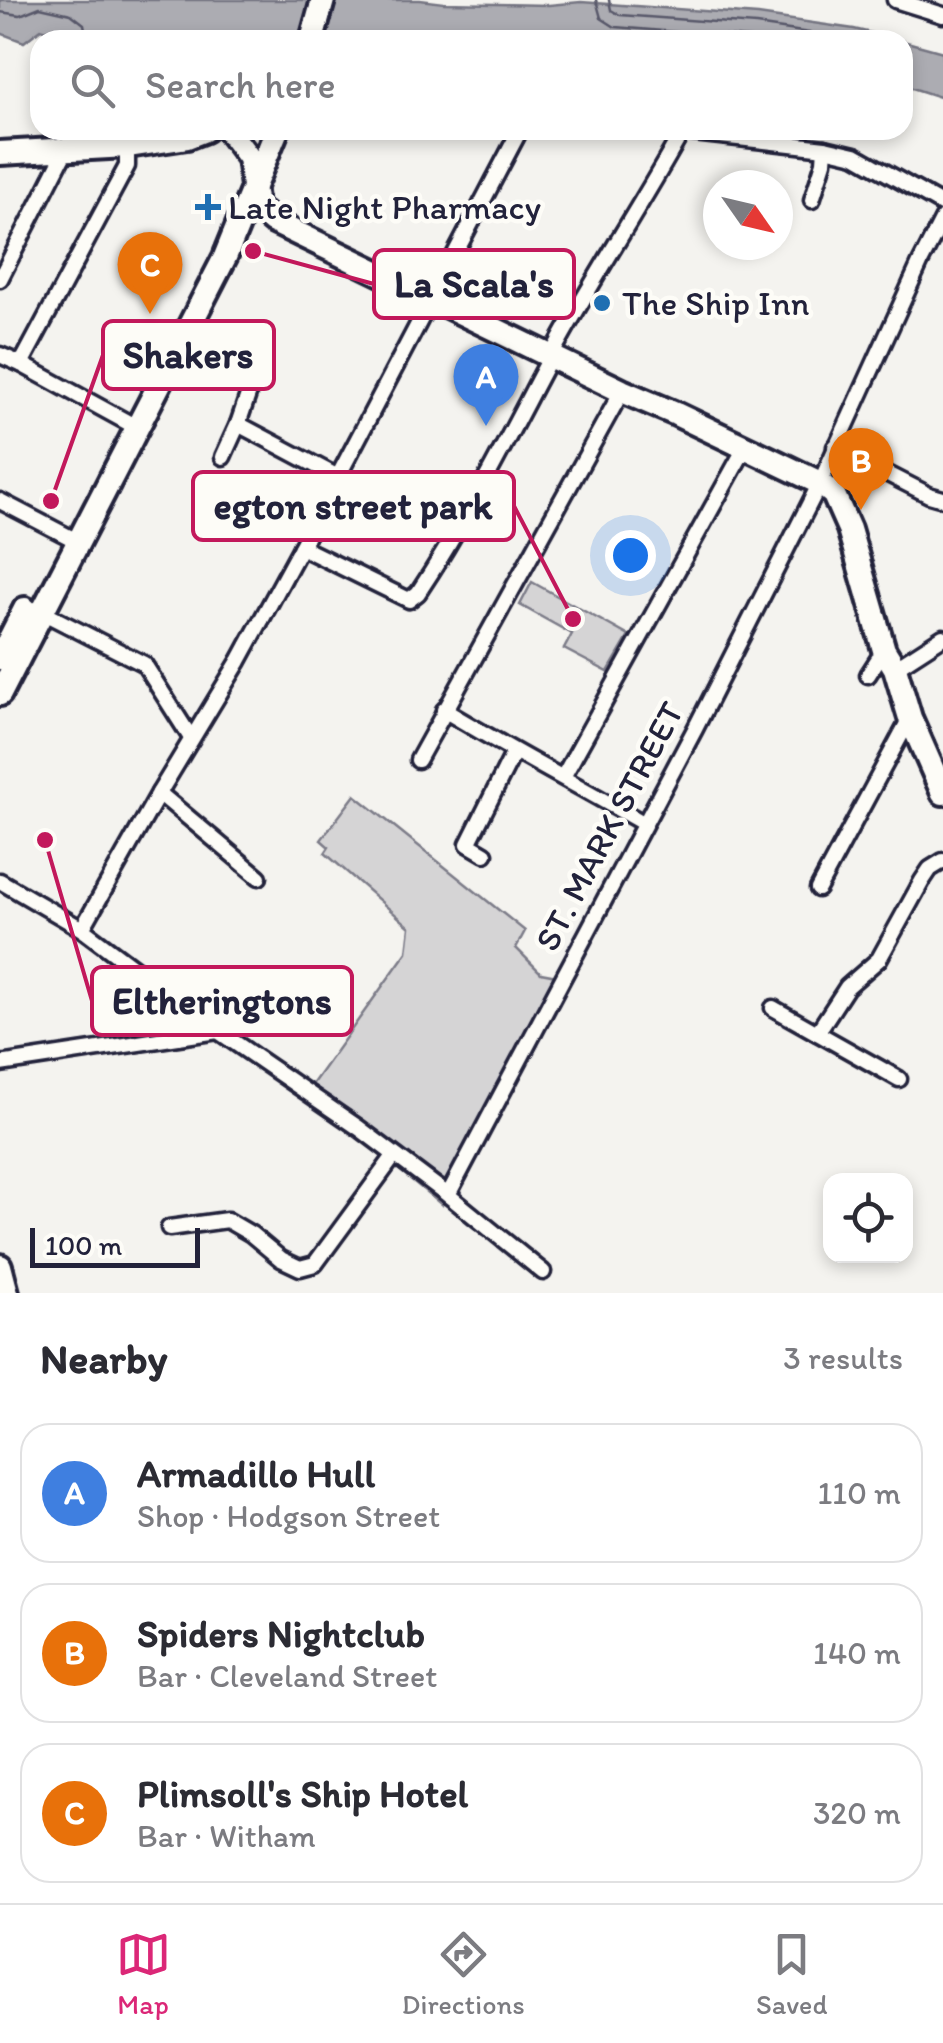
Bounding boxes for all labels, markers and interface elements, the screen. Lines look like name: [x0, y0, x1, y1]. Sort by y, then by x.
search box: [30, 30, 913, 140]
icon: search: [65, 58, 120, 113]
text: Search here: [145, 62, 336, 108]
north arrow: [703, 170, 793, 260]
place label: Late Night Pharmacy: [228, 186, 541, 228]
marker: Late Night Pharmacy: [197, 196, 219, 218]
pin: C: [118, 232, 182, 314]
callout: La Scala's: [374, 250, 574, 318]
text: La Scala's: [394, 261, 554, 307]
place label: The Ship Inn: [622, 282, 810, 324]
marker: The Ship Inn: [591, 292, 613, 314]
callout: Shakers: [103, 321, 274, 389]
text: Shakers: [122, 332, 254, 378]
pin: A: [454, 344, 518, 426]
pin: B: [828, 428, 894, 510]
callout: egton street park: [193, 472, 514, 540]
text: egton street park: [214, 483, 493, 529]
your location: [605, 530, 656, 581]
street label: ST. MARK STREET: [526, 694, 692, 958]
callout: Eltheringtons: [92, 967, 352, 1035]
text: Eltheringtons: [112, 978, 332, 1024]
map controls: [823, 1173, 913, 1263]
button: locate: [823, 1173, 913, 1263]
scale bar: [30, 1223, 200, 1268]
text: 100 m: [45, 1228, 122, 1262]
text: Nearby: [40, 1333, 167, 1384]
text: 3 results: [783, 1339, 903, 1377]
text: Armadillo Hull: [137, 1451, 375, 1497]
text: A: [64, 1474, 85, 1512]
text: 110 m: [817, 1474, 901, 1512]
text: Shop · Hodgson Street: [137, 1497, 440, 1535]
text: Spiders Nightclub: [137, 1611, 425, 1657]
text: B: [64, 1634, 85, 1672]
text: 140 m: [813, 1634, 901, 1672]
text: Bar · Cleveland Street: [137, 1657, 437, 1695]
text: Plimsoll's Ship Hotel: [137, 1771, 468, 1817]
text: C: [64, 1794, 85, 1832]
text: 320 m: [813, 1794, 901, 1832]
text: Bar · Witham: [137, 1817, 316, 1855]
tab: Map: [116, 1927, 171, 2021]
tab: Directions: [402, 1927, 525, 2021]
tab: Saved: [756, 1927, 827, 2021]

